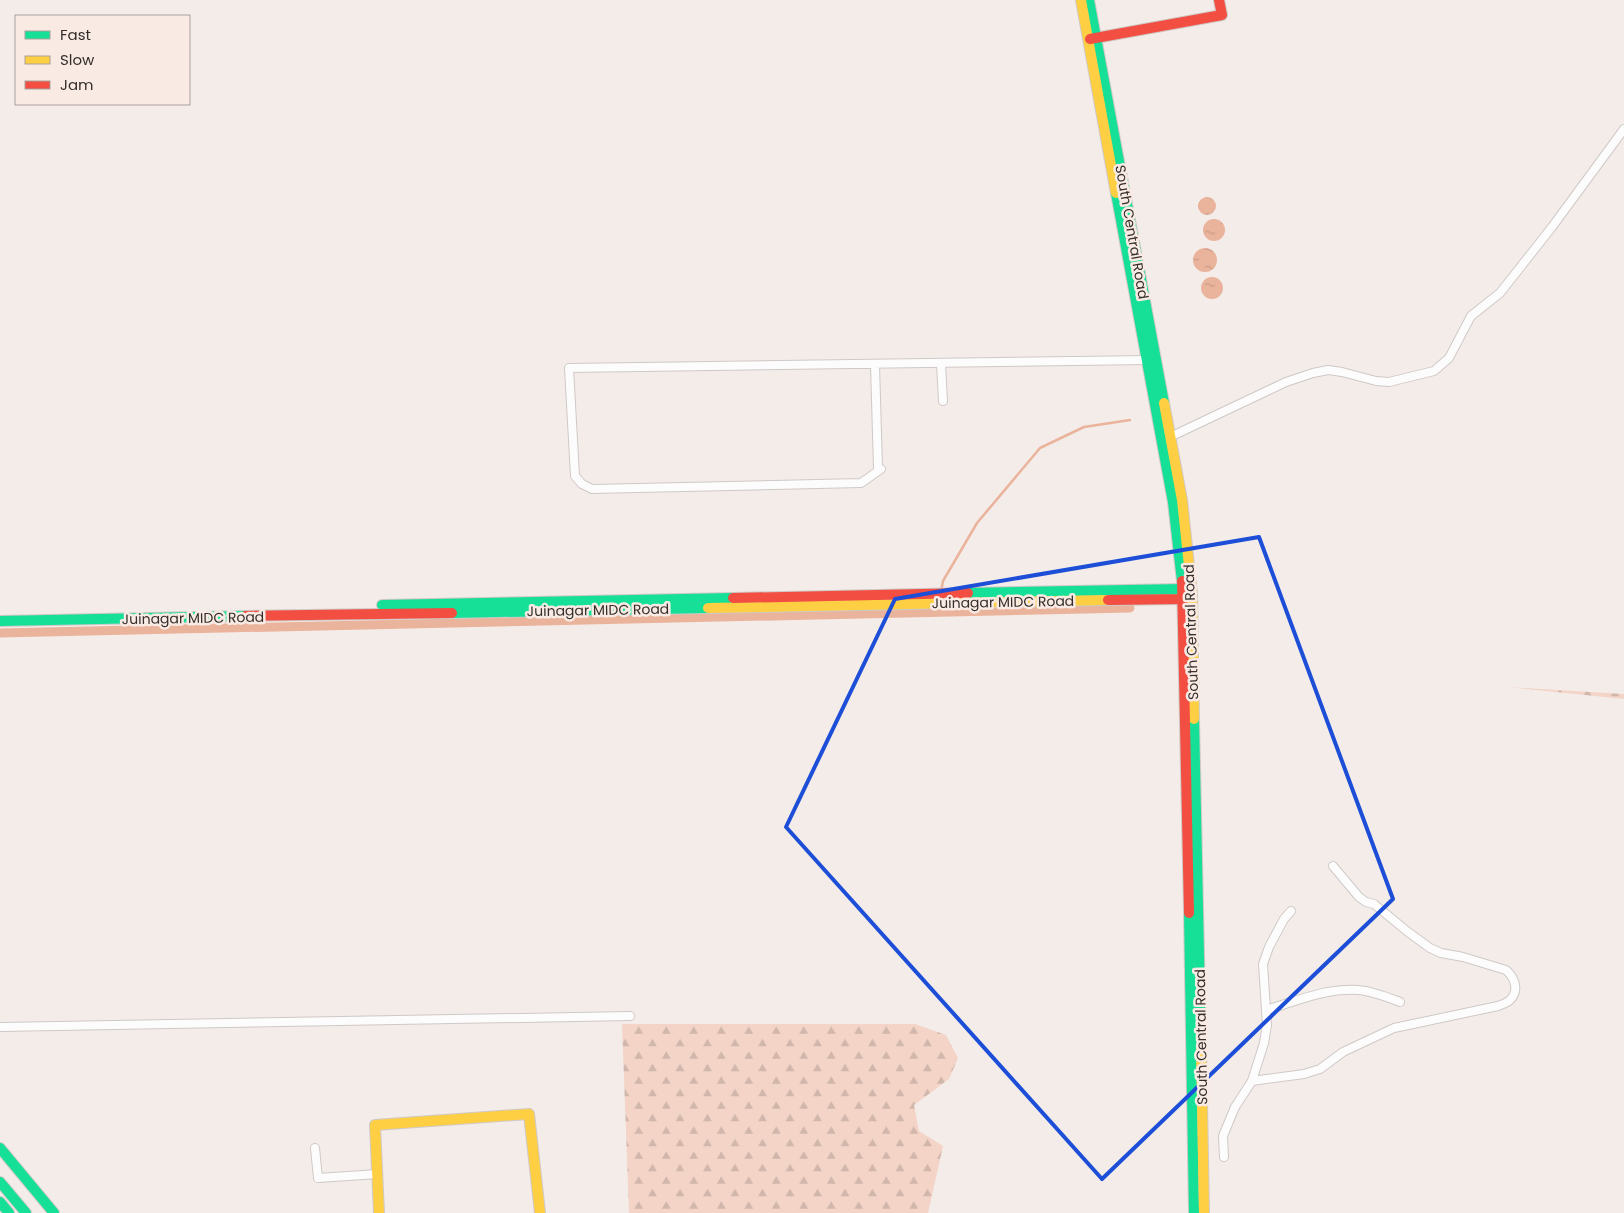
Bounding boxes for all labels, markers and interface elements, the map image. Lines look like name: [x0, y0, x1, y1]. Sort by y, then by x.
legend: [15, 15, 190, 105]
text: Fast: [60, 24, 91, 45]
text: Slow: [60, 49, 95, 70]
text: Jam: [60, 74, 94, 95]
street label: South Central Road: [1110, 163, 1154, 301]
street label: South Central Road: [1179, 564, 1203, 700]
street label: Juinagar MIDC Road: [932, 591, 1074, 613]
street label: Juinagar MIDC Road: [527, 599, 669, 621]
street label: Juinagar MIDC Road: [122, 607, 264, 629]
street label: South Central Road: [1190, 969, 1212, 1105]

